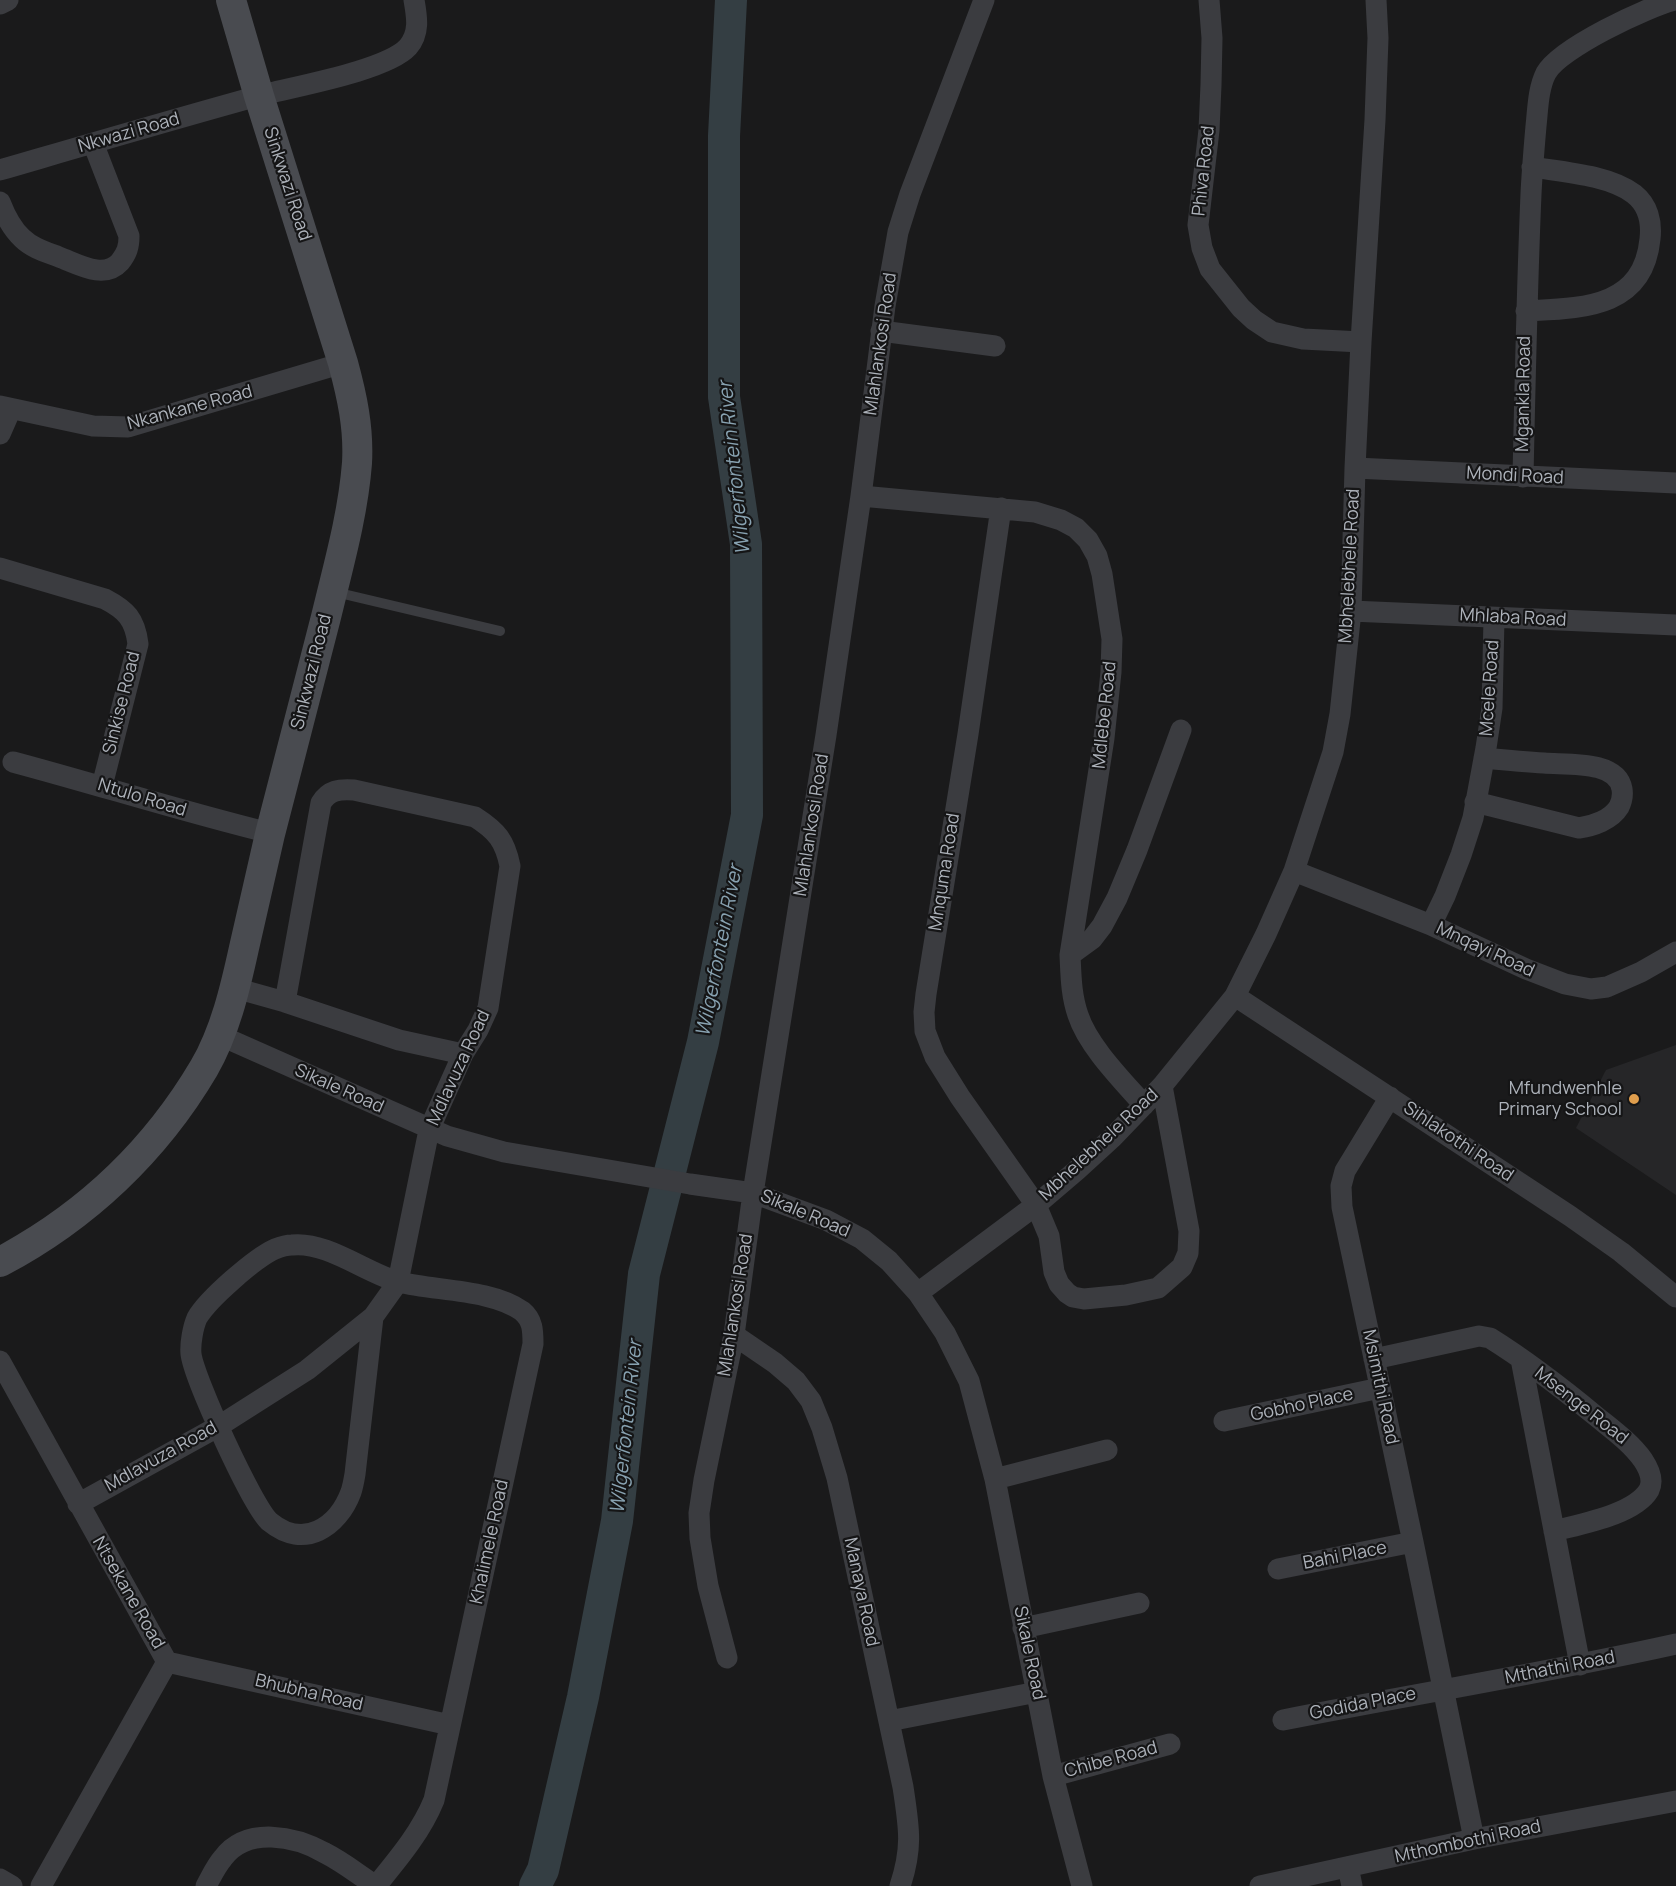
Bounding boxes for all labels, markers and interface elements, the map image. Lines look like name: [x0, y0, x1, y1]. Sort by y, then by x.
street label: Nkwazi Road: [76, 108, 182, 158]
street label: Sinkwazi Road: [258, 124, 316, 244]
street label: Phiva Road: [1189, 125, 1219, 217]
street label: Mlahlankosi Road: [860, 271, 902, 417]
street label: Mgankla Road: [1512, 336, 1536, 452]
water label: Wilgerfontein River: [714, 380, 756, 556]
street label: Nkankane Road: [125, 381, 255, 435]
street label: Mondi Road: [1466, 463, 1564, 489]
street label: Mbhelebhele Road: [1335, 488, 1365, 644]
street label: Mhlaba Road: [1459, 604, 1567, 632]
street label: Sinkwazi Road: [287, 612, 337, 732]
street label: Mcele Road: [1476, 639, 1504, 737]
street label: Sinkise Road: [99, 649, 145, 757]
street label: Mdlebe Road: [1089, 660, 1121, 770]
street label: Mlahlankosi Road: [790, 752, 834, 898]
street label: Ntulo Road: [95, 774, 189, 822]
street label: Mnquma Road: [925, 812, 965, 932]
water label: Wilgerfontein River: [692, 863, 748, 1039]
street label: Mnqayi Road: [1432, 918, 1538, 982]
street label: Mdlavuza Road: [423, 1007, 495, 1129]
street label: Sikale Road: [291, 1060, 387, 1118]
place label: Mfundwenhle Primary School: [1498, 1078, 1622, 1120]
street label: Mbhelebhele Road: [1035, 1084, 1163, 1206]
marker: Mfundwenhle Primary School: [1627, 1092, 1641, 1106]
street label: Sihlakothi Road: [1399, 1097, 1517, 1187]
street label: Sikale Road: [757, 1185, 853, 1243]
street label: Mlahlankosi Road: [714, 1232, 758, 1378]
street label: Msimithi Road: [1357, 1328, 1403, 1446]
water label: Wilgerfontein River: [606, 1339, 648, 1515]
street label: Msenge Road: [1530, 1363, 1632, 1449]
street label: Gobho Place: [1249, 1384, 1355, 1426]
street label: Mdlavuza Road: [101, 1417, 221, 1497]
street label: Khalimele Road: [466, 1478, 514, 1606]
street label: Ntsekane Road: [87, 1533, 169, 1653]
street label: Manaya Road: [839, 1536, 883, 1648]
street label: Bahi Place: [1301, 1537, 1389, 1575]
street label: Sikale Road: [1009, 1604, 1049, 1702]
street label: Mthathi Road: [1503, 1647, 1617, 1689]
street label: Bhubha Road: [253, 1670, 365, 1716]
street label: Godida Place: [1308, 1683, 1418, 1725]
street label: Chibe Road: [1062, 1737, 1160, 1783]
street label: Mthombothi Road: [1393, 1816, 1543, 1868]

